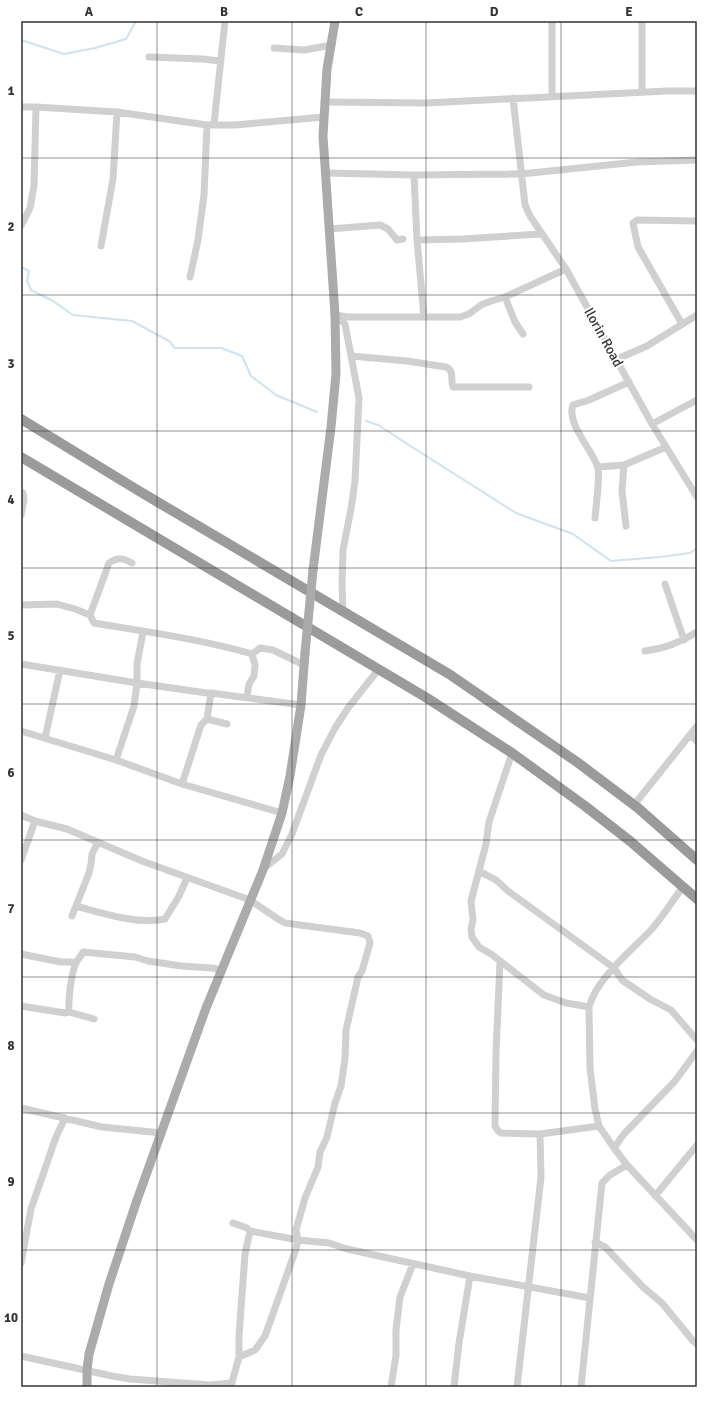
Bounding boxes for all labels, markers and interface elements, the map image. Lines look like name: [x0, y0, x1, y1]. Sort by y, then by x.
text: A: [85, 4, 94, 20]
text: B: [220, 4, 228, 20]
text: C: [355, 4, 363, 20]
text: D: [490, 4, 499, 20]
text: E: [625, 4, 633, 20]
text: 1: [7, 83, 15, 99]
text: 2: [7, 219, 15, 235]
street label: Ilorin Road: [580, 305, 627, 370]
text: 3: [7, 356, 15, 372]
text: 4: [7, 492, 15, 508]
text: 5: [7, 628, 15, 644]
text: 6: [7, 765, 15, 781]
text: 7: [7, 901, 15, 917]
text: 8: [7, 1038, 15, 1054]
text: 9: [7, 1174, 15, 1190]
text: 10: [4, 1310, 18, 1326]

